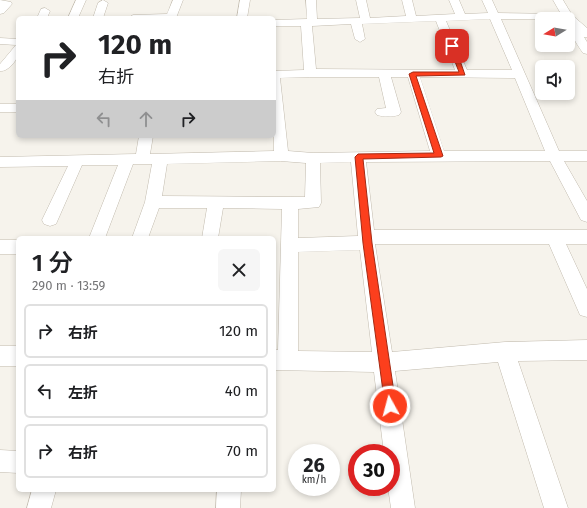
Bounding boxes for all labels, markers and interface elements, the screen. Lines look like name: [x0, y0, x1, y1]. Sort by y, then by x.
north arrow: [535, 12, 575, 52]
map controls: [535, 12, 575, 100]
text: 120 m: [98, 28, 172, 61]
pin: [435, 29, 469, 63]
icon: right: [32, 32, 84, 84]
icon: arrive: [441, 35, 463, 57]
button: sound: [535, 60, 575, 100]
text: 右折: [98, 66, 134, 88]
icon: left: [93, 108, 115, 130]
icon: ahead: [135, 108, 157, 130]
icon: right: [177, 108, 199, 130]
text: 1 分: [32, 249, 73, 277]
button: close: [218, 249, 260, 291]
text: 290 m · 13:59: [32, 278, 105, 293]
icon: right: [34, 320, 56, 342]
text: 120 m: [219, 322, 258, 340]
text: 右折: [68, 324, 98, 342]
icon: left: [34, 380, 56, 402]
text: 40 m: [225, 382, 258, 400]
text: 左折: [68, 384, 98, 402]
position arrow: [369, 385, 411, 427]
icon: right: [34, 440, 56, 462]
text: 70 m: [226, 442, 258, 460]
text: 右折: [68, 444, 98, 462]
speed limit sign: 30: [348, 444, 400, 496]
text: 26: [303, 453, 325, 477]
text: km/h: [302, 474, 326, 486]

